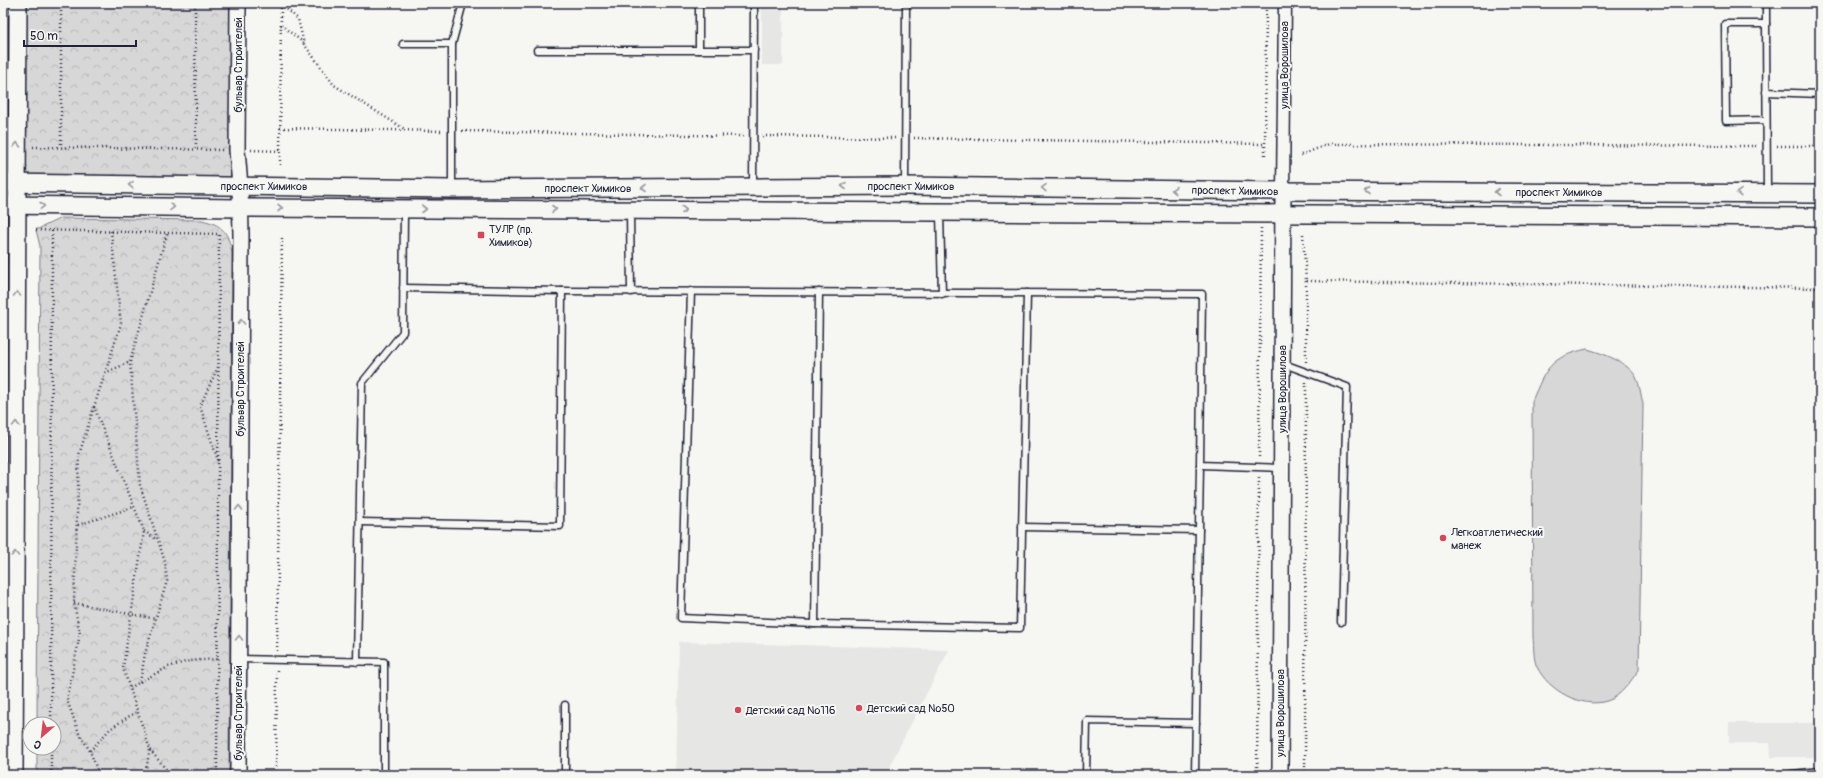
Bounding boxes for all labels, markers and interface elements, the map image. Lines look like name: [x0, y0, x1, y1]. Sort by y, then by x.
street label: бульвар Строителей: [232, 17, 245, 113]
street label: улица Ворошилова: [1278, 21, 1291, 110]
scale bar: [24, 22, 136, 48]
text: 50 m: [30, 29, 58, 44]
one-way arrow: [13, 142, 22, 148]
street label: проспект Химиков: [221, 180, 307, 193]
street label: проспект Химиков: [868, 180, 954, 193]
one-way arrow: [128, 181, 134, 189]
street label: проспект Химиков: [545, 182, 631, 195]
one-way arrow: [841, 182, 847, 190]
one-way arrow: [641, 184, 647, 192]
one-way arrow: [1041, 184, 1047, 192]
street label: проспект Химиков: [1191, 184, 1279, 198]
one-way arrow: [1171, 186, 1177, 194]
street label: проспект Химиков: [1516, 186, 1602, 199]
one-way arrow: [1364, 187, 1370, 195]
one-way arrow: [1494, 188, 1500, 196]
one-way arrow: [1736, 189, 1742, 197]
one-way arrow: [39, 201, 45, 210]
one-way arrow: [169, 203, 175, 211]
one-way arrow: [277, 204, 283, 212]
one-way arrow: [421, 204, 427, 213]
one-way arrow: [551, 205, 557, 213]
one-way arrow: [681, 206, 687, 214]
place label: ТУЛР (пр. Химиков): [489, 223, 533, 249]
marker: ТУЛР (пр. Химиков): [476, 230, 486, 240]
one-way arrow: [13, 291, 21, 297]
one-way arrow: [237, 319, 245, 325]
street label: бульвар Строителей: [234, 341, 247, 437]
street label: улица Ворошилова: [1276, 345, 1289, 434]
one-way arrow: [12, 421, 20, 427]
one-way arrow: [235, 505, 243, 511]
place label: Легкоатлетический манеж: [1450, 526, 1543, 552]
marker: Легкоатлетический манеж: [1438, 533, 1448, 543]
one-way arrow: [11, 551, 19, 557]
one-way arrow: [235, 635, 243, 641]
street label: бульвар Строителей: [232, 665, 245, 761]
street label: улица Ворошилова: [1274, 669, 1287, 758]
place label: Детский сад №50: [866, 702, 955, 715]
marker: Детский сад №50: [854, 703, 864, 713]
place label: Детский сад №116: [745, 704, 835, 717]
marker: Детский сад №116: [733, 705, 743, 715]
north arrow: [22, 716, 62, 756]
text: С: [31, 737, 44, 752]

